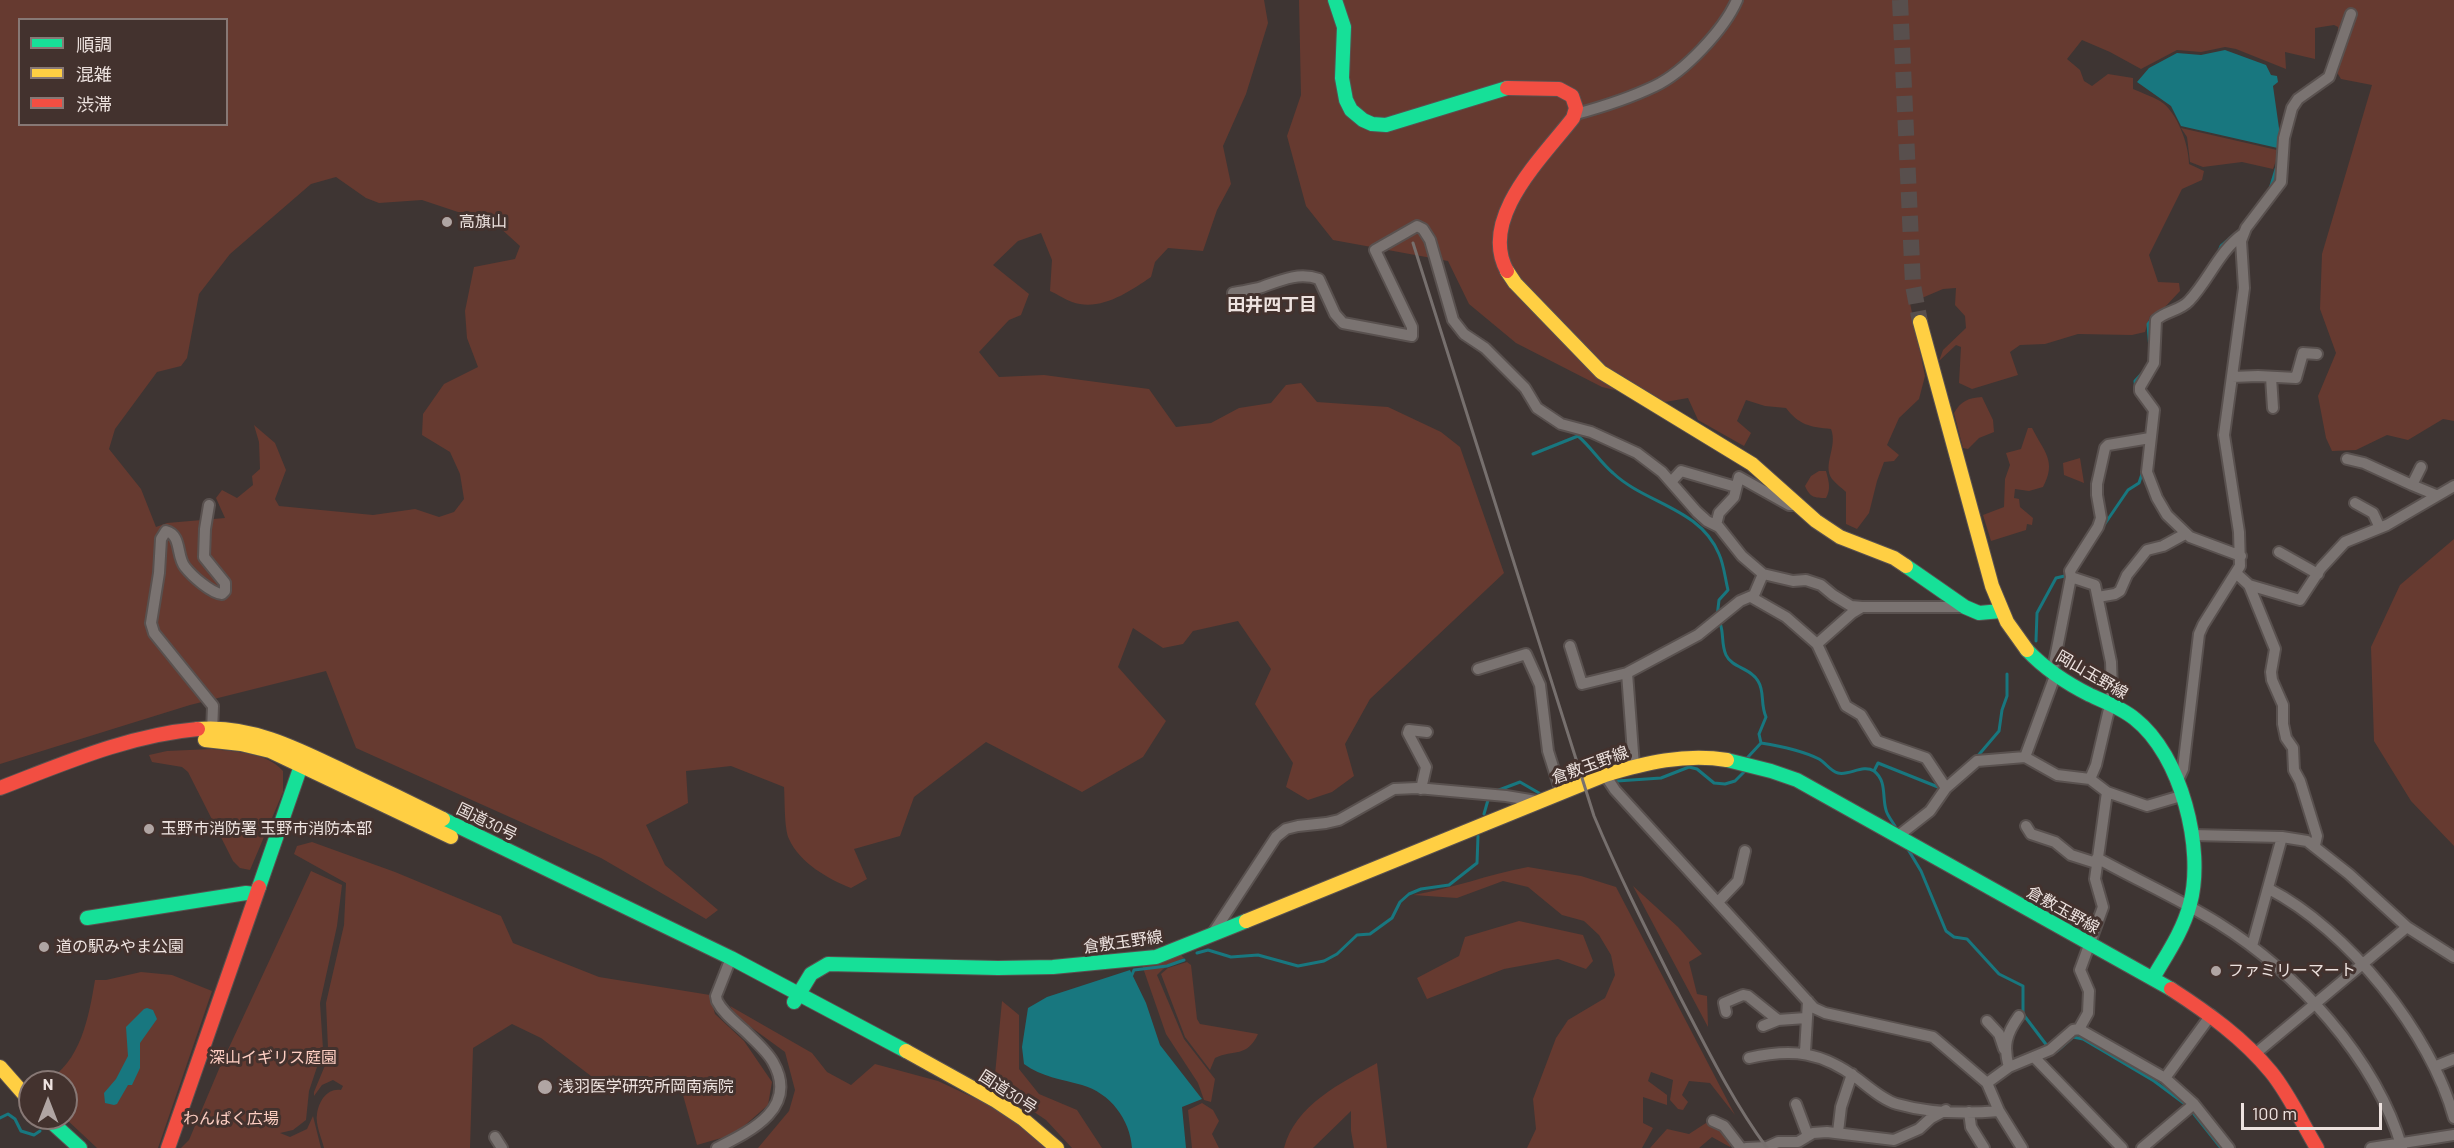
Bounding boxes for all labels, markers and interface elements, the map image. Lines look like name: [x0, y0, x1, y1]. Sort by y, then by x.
legend: [18, 18, 228, 126]
text: 順調: [76, 33, 112, 55]
text: 混雑: [76, 63, 112, 85]
text: 渋滞: [76, 93, 112, 115]
place label: 高旗山: [459, 212, 507, 232]
marker: 高旗山: [440, 215, 454, 229]
district label: 田井四丁目: [1227, 294, 1317, 316]
street label: 岡山玉野線: [2053, 647, 2131, 703]
street label: 倉敷玉野線: [1549, 742, 1631, 788]
street label: 国道30号: [453, 799, 521, 845]
place label: 玉野市消防署 玉野市消防本部: [161, 819, 372, 839]
marker: 玉野市消防署 玉野市消防本部: [142, 822, 156, 836]
street label: 倉敷玉野線: [2023, 882, 2103, 938]
street label: 倉敷玉野線: [1082, 927, 1164, 957]
place label: 道の駅みやま公園: [56, 937, 184, 957]
marker: 道の駅みやま公園: [37, 940, 51, 954]
place label: ファミリーマート: [2228, 961, 2356, 981]
marker: ファミリーマート: [2209, 964, 2223, 978]
park label: 深山イギリス庭園: [209, 1048, 337, 1068]
street label: 国道30号: [975, 1066, 1041, 1118]
north arrow: [18, 1070, 78, 1130]
text: N: [43, 1074, 53, 1093]
place label: 浅羽医学研究所岡南病院: [558, 1077, 734, 1097]
marker: 浅羽医学研究所岡南病院: [536, 1078, 554, 1096]
scale bar: [2244, 1091, 2385, 1129]
text: 100 m: [2252, 1102, 2297, 1124]
park label: わんぱく広場: [183, 1109, 279, 1129]

